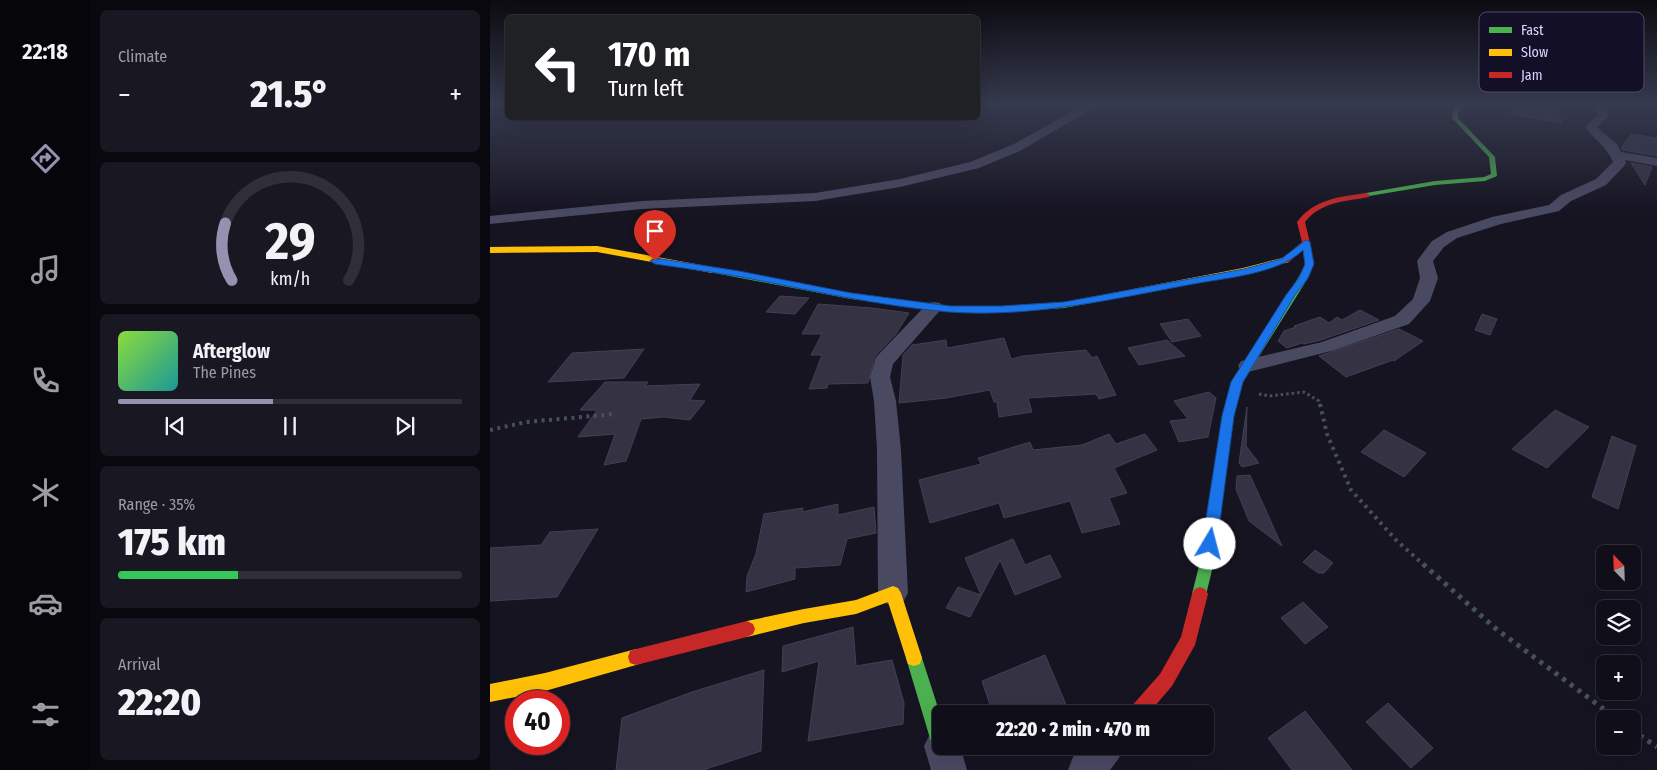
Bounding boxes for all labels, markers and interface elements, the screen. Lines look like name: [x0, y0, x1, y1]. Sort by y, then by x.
legend: [1479, 12, 1644, 92]
text: Fast: [1521, 22, 1544, 39]
text: 170 m: [608, 33, 691, 75]
icon: left: [525, 35, 590, 100]
text: 22:18: [22, 38, 68, 65]
text: Slow: [1521, 44, 1548, 61]
text: Climate: [118, 47, 167, 66]
text: Jam: [1521, 67, 1542, 84]
text: 21.5°: [250, 71, 330, 117]
text: Turn left: [608, 75, 684, 102]
text: −: [118, 78, 131, 111]
text: +: [449, 78, 462, 111]
icon: directions: [28, 141, 63, 176]
text: 29: [264, 210, 315, 273]
pin: [634, 210, 676, 261]
icon: arrive: [641, 217, 669, 245]
icon: music: [28, 252, 63, 287]
text: km/h: [270, 268, 310, 290]
text: Afterglow: [193, 340, 270, 363]
icon: phone: [28, 363, 63, 398]
text: The Pines: [193, 363, 256, 382]
icon: previous: [161, 412, 189, 440]
icon: pause: [276, 412, 304, 440]
icon: next: [391, 412, 419, 440]
icon: climate: [28, 475, 63, 510]
text: Range · 35%: [118, 495, 195, 514]
position arrow: [1183, 517, 1235, 569]
text: 175 km: [118, 519, 226, 565]
north arrow: [1596, 545, 1641, 590]
map controls: [1596, 545, 1641, 755]
icon: car: [28, 586, 63, 621]
button: layers: [1596, 600, 1641, 645]
text: Arrival: [118, 655, 160, 674]
button: +: [1596, 655, 1641, 700]
text: 22:20: [118, 679, 201, 725]
speed limit sign: 40: [505, 690, 570, 755]
icon: filters: [28, 697, 63, 732]
button: −: [1596, 710, 1641, 755]
text: 22:20 · 2 min · 470 m: [996, 718, 1150, 741]

